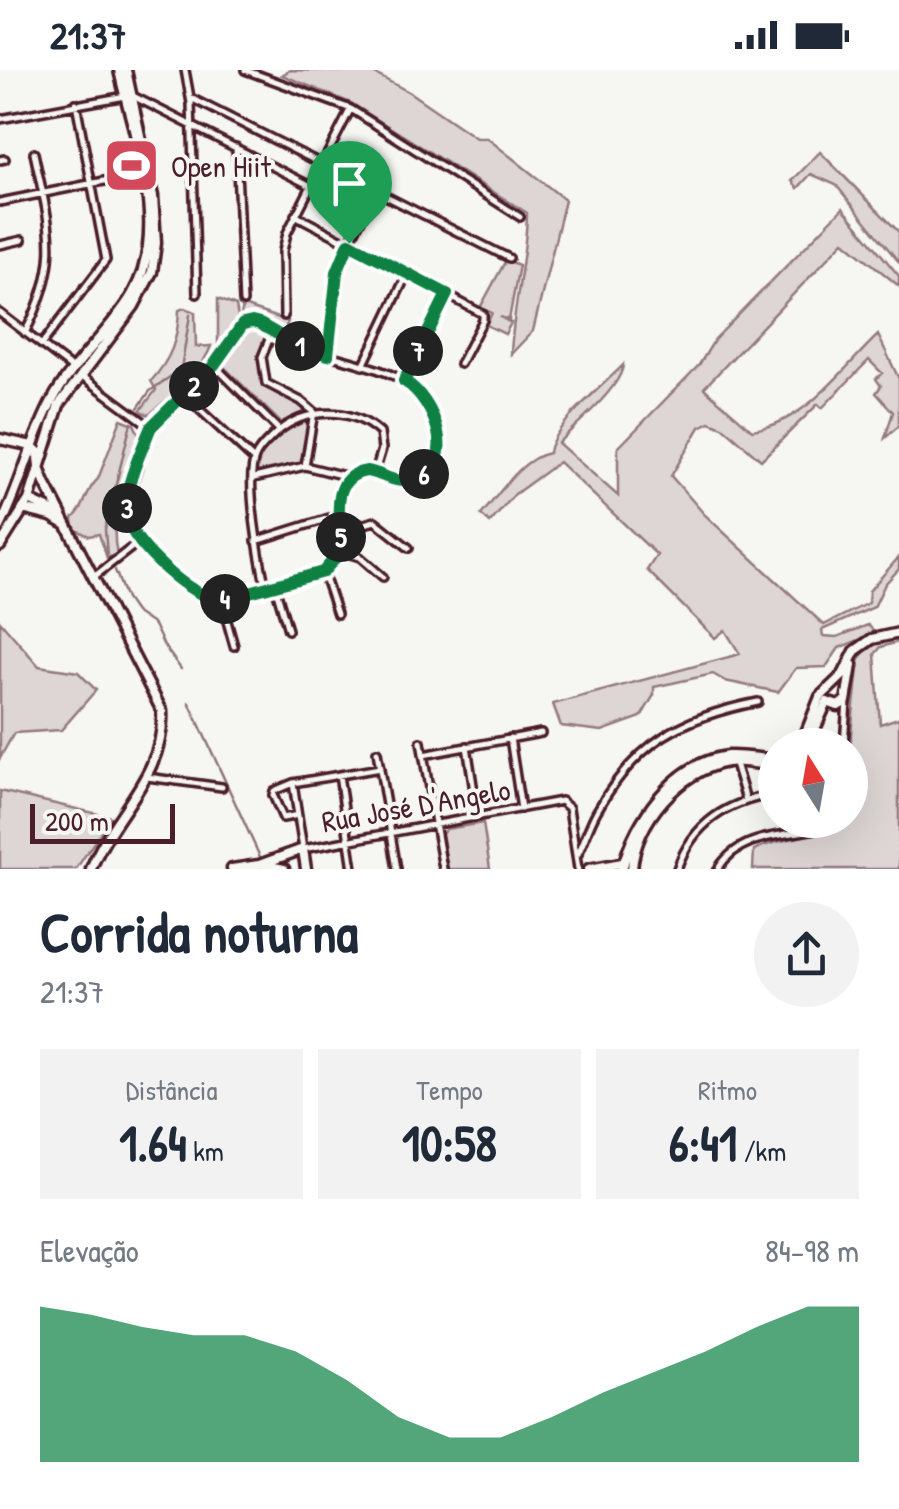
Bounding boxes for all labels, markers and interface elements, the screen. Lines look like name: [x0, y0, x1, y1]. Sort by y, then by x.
text: 21:37: [50, 9, 126, 61]
sports icon: Open Hiit: [102, 136, 162, 196]
pin: [307, 141, 392, 244]
place label: Open Hiit: [171, 146, 271, 186]
icon: arrive: [322, 156, 377, 211]
pin: 1: [275, 321, 325, 371]
pin: 7: [393, 326, 443, 376]
text: 1: [295, 327, 305, 365]
text: 7: [411, 332, 425, 370]
pin: 2: [169, 361, 219, 411]
text: 2: [187, 367, 201, 405]
pin: 6: [399, 449, 449, 499]
text: 6: [418, 455, 430, 493]
pin: 3: [102, 483, 152, 533]
text: 3: [121, 489, 133, 527]
pin: 5: [316, 512, 366, 562]
text: 5: [335, 518, 347, 556]
pin: 4: [200, 574, 250, 624]
text: 4: [220, 580, 230, 618]
north arrow: [758, 728, 868, 838]
map controls: [758, 728, 868, 838]
street label: Rua José D'Angelo: [319, 769, 513, 841]
scale bar: [30, 799, 175, 844]
text: 200 m: [45, 802, 109, 840]
text: Corrida noturna: [40, 895, 358, 969]
button: share: [754, 902, 859, 1007]
text: 21:37: [40, 970, 104, 1013]
text: Distância: [126, 1071, 217, 1109]
text: Tempo: [416, 1071, 483, 1109]
text: Ritmo: [698, 1071, 757, 1109]
text: 1.64: [119, 1109, 187, 1177]
text: 10:58: [402, 1109, 497, 1177]
text: 6:41: [669, 1109, 737, 1177]
text: km: [187, 1132, 224, 1170]
text: /km: [737, 1132, 786, 1170]
text: Elevação: [40, 1229, 139, 1272]
text: 84–98 m: [765, 1229, 859, 1272]

